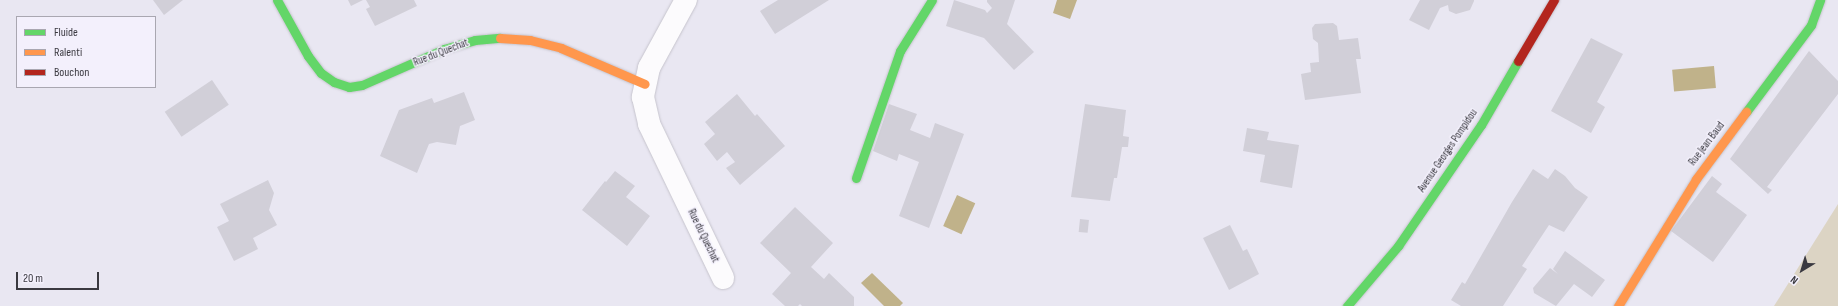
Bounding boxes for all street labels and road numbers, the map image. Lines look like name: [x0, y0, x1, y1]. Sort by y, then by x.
street label: Rue du Quechat: [412, 36, 470, 70]
street label: Avenue Georges Pompidou: [1415, 107, 1481, 195]
street label: Rue Jean Baud: [1686, 119, 1728, 169]
street label: Rue du Quechat: [684, 207, 722, 265]

